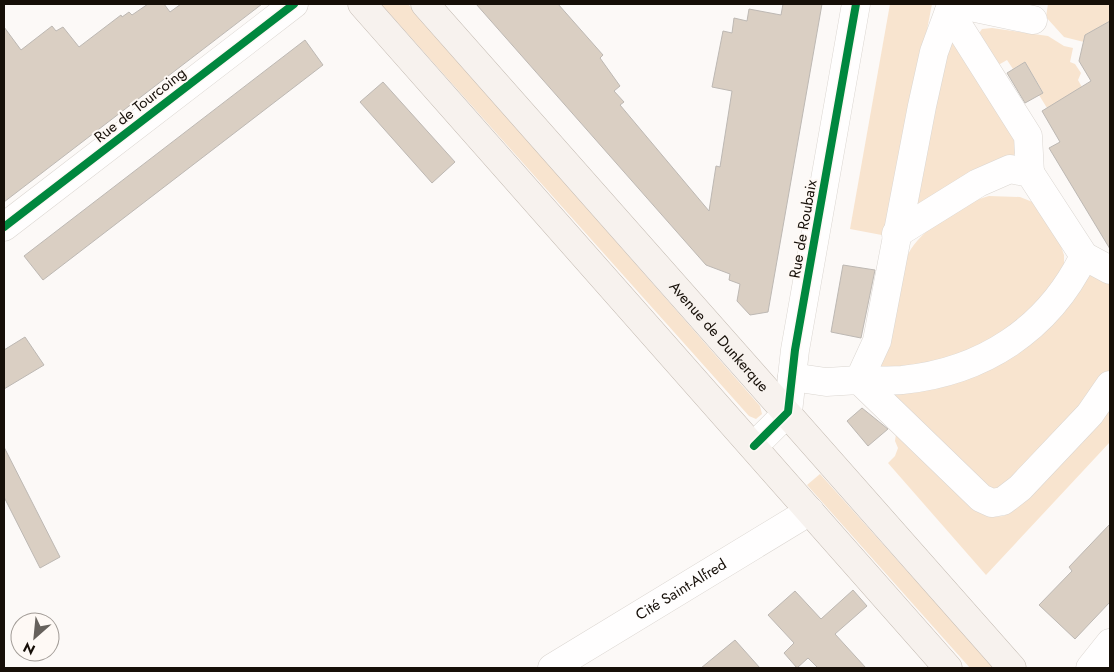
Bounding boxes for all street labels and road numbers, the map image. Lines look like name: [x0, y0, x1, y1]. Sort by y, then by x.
street label: Rue de Tourcoing: [89, 62, 191, 148]
street label: Rue de Roubaix: [784, 177, 823, 280]
street label: Avenue de Dunkerque: [664, 276, 774, 397]
street label: Cité Saint-Alfred: [631, 553, 731, 626]

